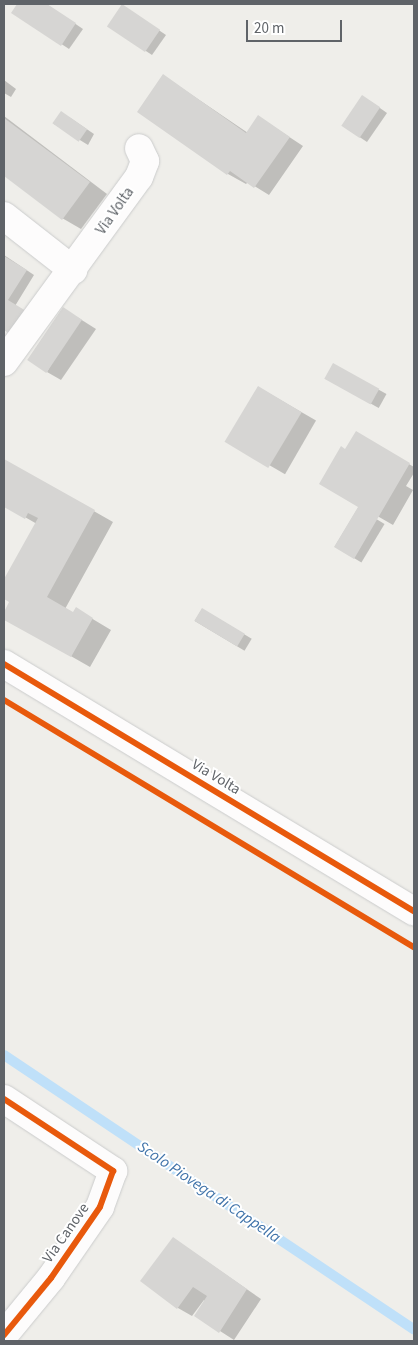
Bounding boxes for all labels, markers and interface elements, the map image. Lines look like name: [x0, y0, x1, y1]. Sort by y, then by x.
scale bar: [248, 10, 344, 42]
text: 20 m: [254, 18, 284, 39]
street label: Via Volta: [92, 184, 138, 238]
street label: Via Volta: [188, 755, 244, 799]
water label: Scolo Piovega di Cappella: [134, 1137, 284, 1247]
street label: Via Canove: [39, 1200, 93, 1266]

